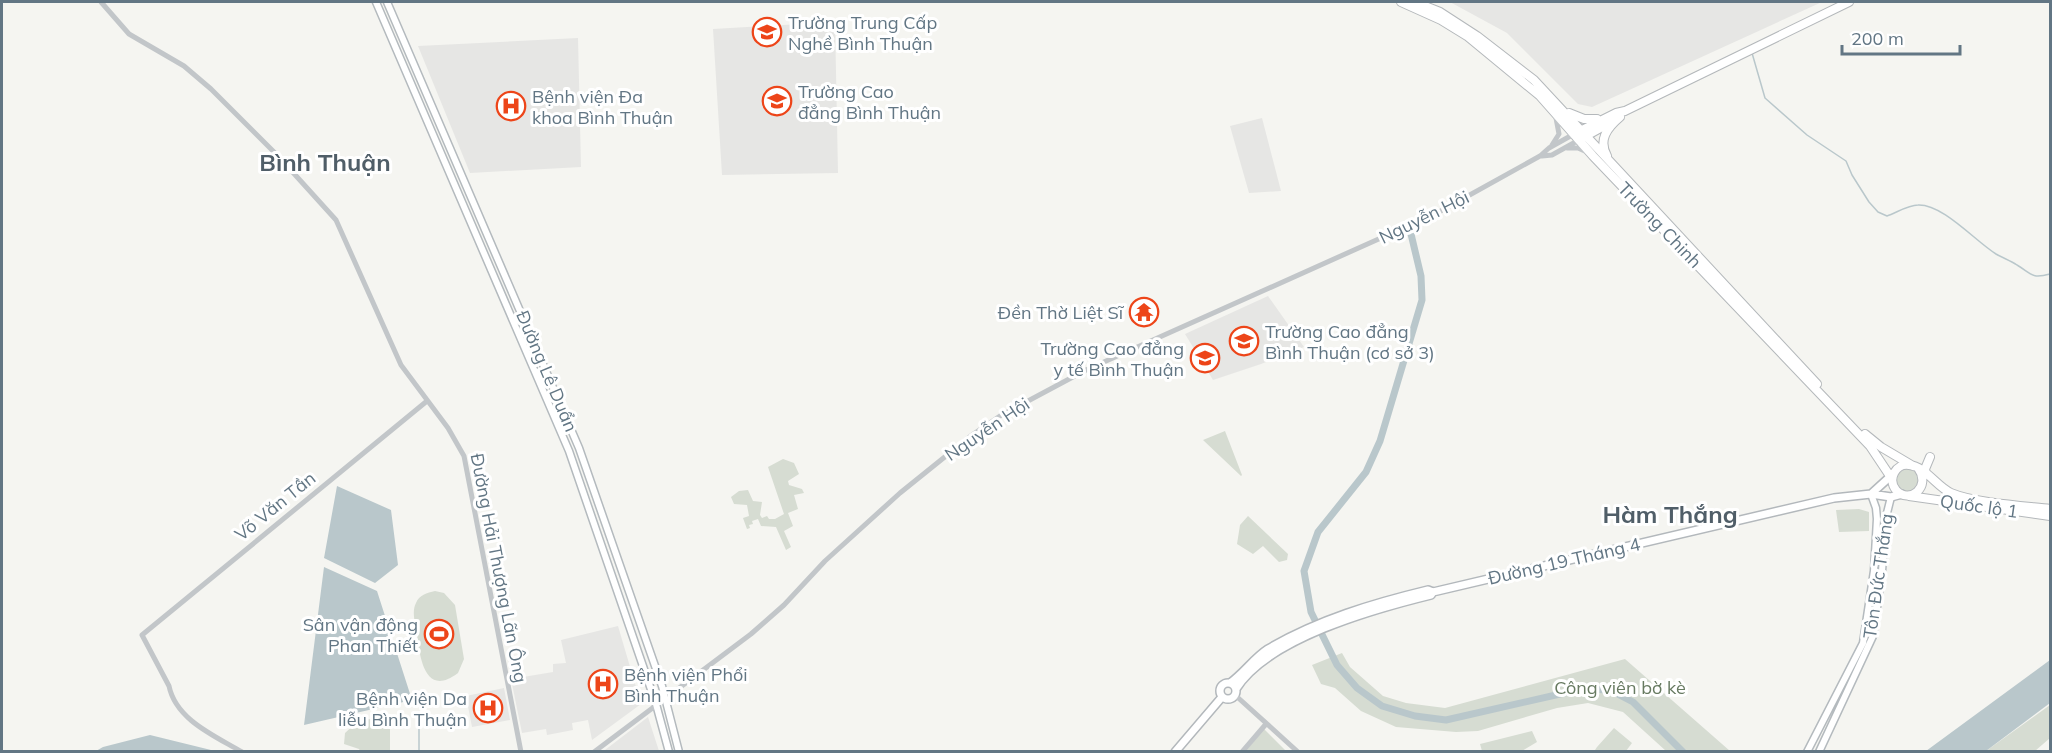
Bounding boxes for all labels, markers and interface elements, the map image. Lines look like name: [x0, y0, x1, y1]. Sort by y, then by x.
place label: Trường Trung Cấp Nghề Bình Thuận: [788, 11, 937, 55]
school or university icon: Trường Trung Cấp Nghề Bình Thuận: [751, 16, 783, 48]
scale bar: [1842, 18, 1960, 56]
text: 200 m: [1851, 27, 1904, 50]
place label: Trường Cao đẳng Bình Thuận: [798, 80, 941, 124]
place label: Bệnh viện Đa khoa Bình Thuận: [532, 85, 673, 129]
school or university icon: Trường Cao đẳng Bình Thuận: [761, 85, 793, 117]
hospital icon: Bệnh viện Đa khoa Bình Thuận: [495, 90, 527, 122]
district label: Bình Thuận: [259, 147, 391, 177]
street label: Trường Chinh: [1613, 177, 1707, 273]
street label: Nguyễn Hội: [1375, 185, 1473, 249]
temple icon: Đền Thờ Liệt Sĩ: [1128, 296, 1160, 328]
place label: Đền Thờ Liệt Sĩ: [998, 301, 1125, 324]
street label: Đường Lê Duẩn: [511, 307, 583, 435]
place label: Trường Cao đẳng Bình Thuận (cơ sở 3): [1265, 320, 1435, 364]
school or university icon: Trường Cao đẳng Bình Thuận (cơ sở 3): [1228, 325, 1260, 357]
place label: Trường Cao đẳng y tế Bình Thuận: [1040, 337, 1184, 381]
school or university icon: Trường Cao đẳng y tế Bình Thuận: [1189, 342, 1221, 374]
street label: Nguyễn Hội: [940, 392, 1034, 466]
street label: Đường Hải Thượng Lãn Ông: [465, 451, 533, 685]
street label: Võ Văn Tần: [230, 466, 320, 546]
street label: Quốc lộ 1: [1939, 489, 2019, 523]
district label: Hàm Thắng: [1602, 499, 1738, 529]
street label: Tôn Đức Thắng: [1858, 512, 1898, 640]
street label: Đường 19 Tháng 4: [1486, 532, 1643, 590]
place label: Sân vận động Phan Thiết: [303, 613, 418, 657]
sports icon: Sân vận động Phan Thiết: [423, 618, 455, 650]
place label: Bệnh viện Phổi Bình Thuận: [624, 663, 748, 707]
hospital icon: Bệnh viện Phổi Bình Thuận: [587, 668, 619, 700]
park label: Công viên bờ kè: [1554, 676, 1686, 699]
place label: Bệnh viện Da liễu Bình Thuận: [338, 687, 467, 731]
hospital icon: Bệnh viện Da liễu Bình Thuận: [472, 692, 504, 724]

